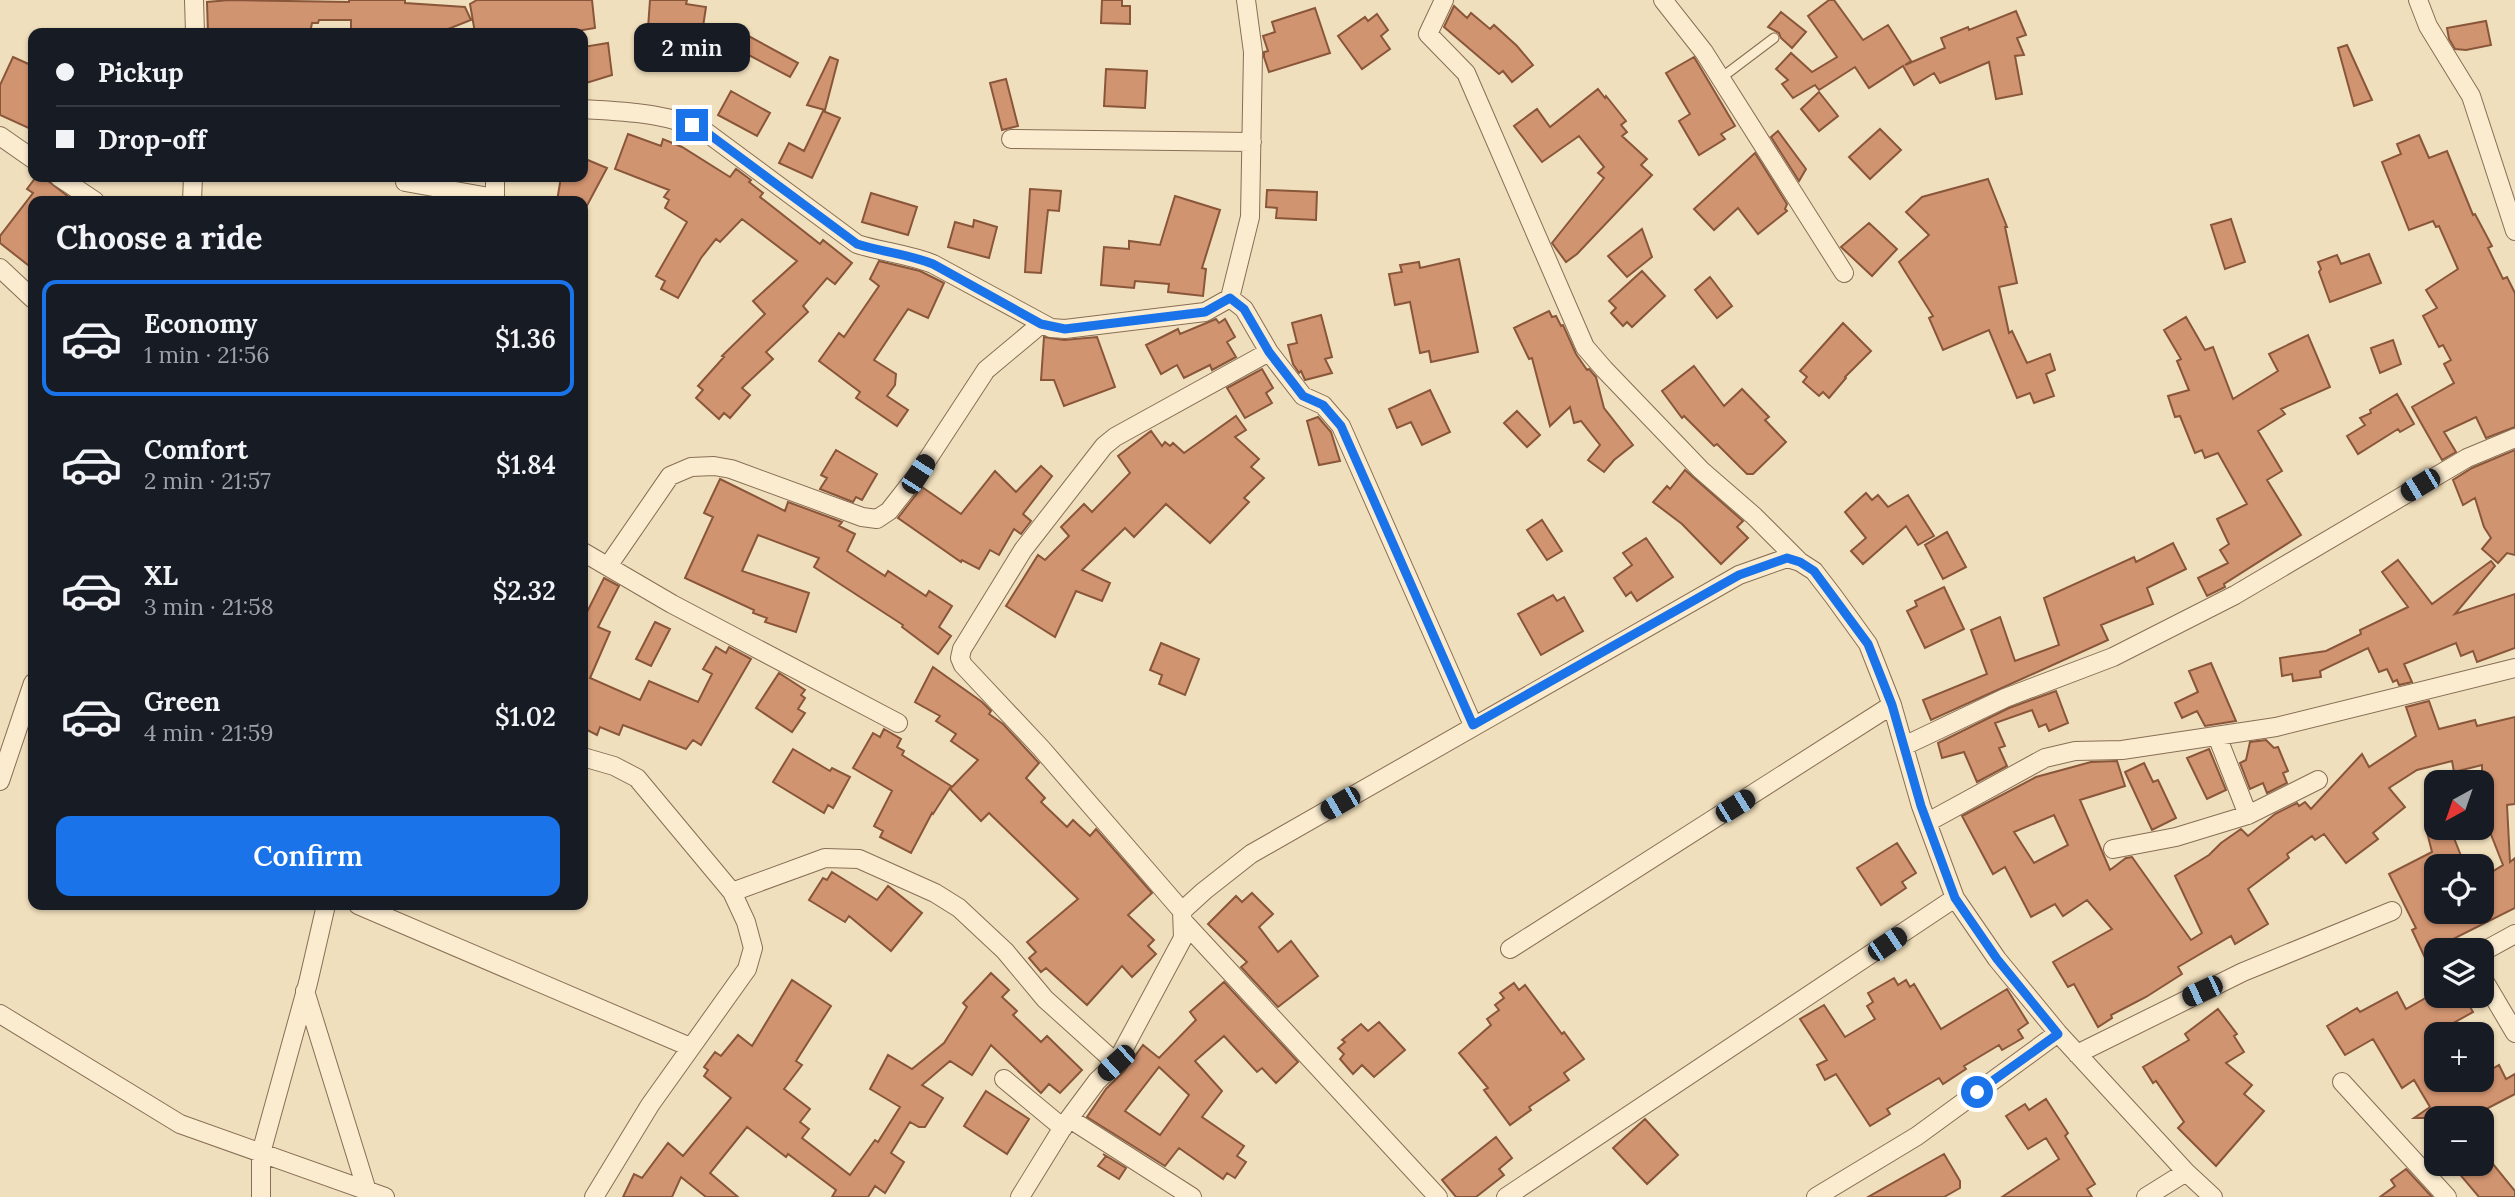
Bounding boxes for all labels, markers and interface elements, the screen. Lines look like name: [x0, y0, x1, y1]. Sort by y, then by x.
callout: 2 min: [634, 24, 750, 72]
text: 2 min: [662, 33, 722, 62]
text: Pickup: [98, 56, 184, 89]
route end: [676, 109, 708, 141]
text: Drop-off: [98, 123, 206, 156]
text: Choose a ride: [56, 217, 263, 258]
icon: car: [60, 307, 123, 370]
text: Economy: [144, 307, 257, 340]
text: $1.36: [495, 322, 556, 355]
text: 1 min · 21:56: [144, 340, 270, 369]
icon: car: [60, 433, 123, 496]
text: Comfort: [144, 433, 248, 466]
text: $1.84: [496, 448, 556, 481]
car: [898, 451, 939, 497]
car: [2397, 465, 2444, 505]
text: 2 min · 21:57: [144, 466, 271, 495]
icon: car: [60, 559, 123, 622]
text: XL: [144, 559, 178, 592]
text: $2.32: [493, 574, 556, 607]
text: 3 min · 21:58: [144, 592, 274, 621]
icon: car: [60, 685, 123, 748]
text: Green: [144, 685, 220, 718]
text: $1.02: [495, 700, 556, 733]
text: 4 min · 21:59: [144, 718, 274, 747]
north arrow: [2424, 770, 2494, 840]
map controls: [2424, 770, 2494, 1176]
car: [1317, 783, 1364, 823]
car: [1712, 786, 1759, 826]
button: Confirm: [56, 816, 560, 896]
button: locate: [2424, 854, 2494, 924]
car: [1864, 924, 1911, 964]
button: layers: [2424, 938, 2494, 1008]
car: [2179, 973, 2226, 1009]
button: +: [2424, 1022, 2494, 1092]
car: [1094, 1041, 1139, 1085]
route start: [1961, 1076, 1993, 1108]
button: −: [2424, 1106, 2494, 1176]

